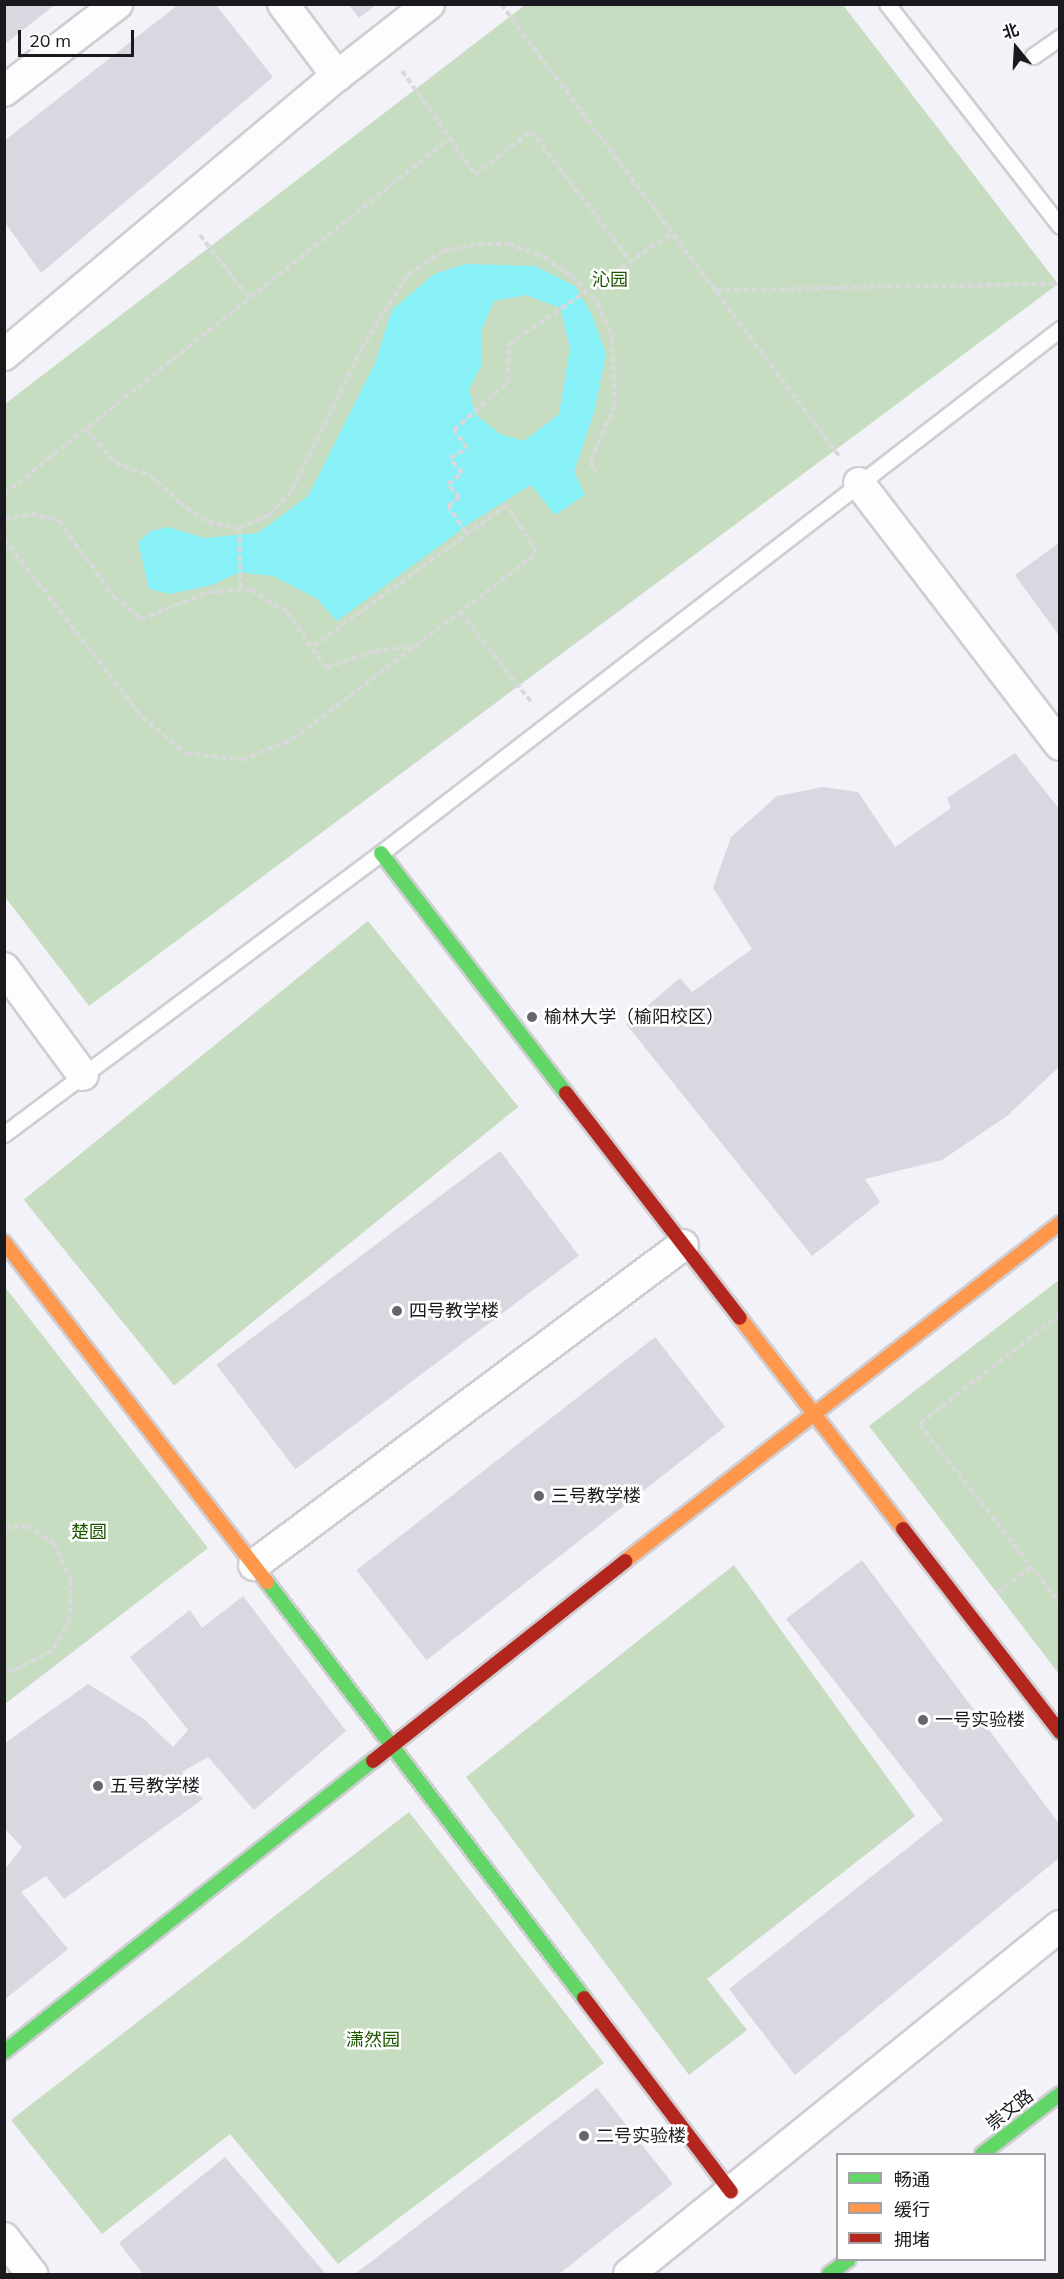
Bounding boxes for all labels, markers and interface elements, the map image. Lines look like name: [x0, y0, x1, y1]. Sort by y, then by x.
scale bar: [21, 18, 136, 56]
north arrow: [986, 18, 1046, 78]
text: 北: [1000, 19, 1021, 43]
text: 20 m: [29, 29, 71, 52]
park label: 沁园: [592, 269, 628, 291]
place label: 榆林大学（榆阳校区）: [544, 1006, 724, 1028]
marker: 榆林大学（榆阳校区）: [525, 1010, 539, 1024]
place label: 四号教学楼: [409, 1300, 499, 1322]
marker: 四号教学楼: [390, 1304, 404, 1318]
place label: 三号教学楼: [551, 1485, 641, 1507]
marker: 三号教学楼: [532, 1489, 546, 1503]
park label: 楚圆: [71, 1521, 107, 1543]
place label: 一号实验楼: [935, 1709, 1025, 1731]
marker: 一号实验楼: [916, 1713, 930, 1727]
place label: 五号教学楼: [110, 1775, 200, 1797]
marker: 五号教学楼: [91, 1779, 105, 1793]
park label: 潇然园: [346, 2029, 400, 2051]
street label: 崇文路: [982, 2085, 1038, 2135]
place label: 二号实验楼: [596, 2125, 686, 2147]
marker: 二号实验楼: [577, 2129, 591, 2143]
legend: [836, 2153, 1046, 2261]
text: 畅通: [894, 2168, 930, 2191]
text: 缓行: [894, 2198, 930, 2221]
text: 拥堵: [894, 2228, 930, 2251]

